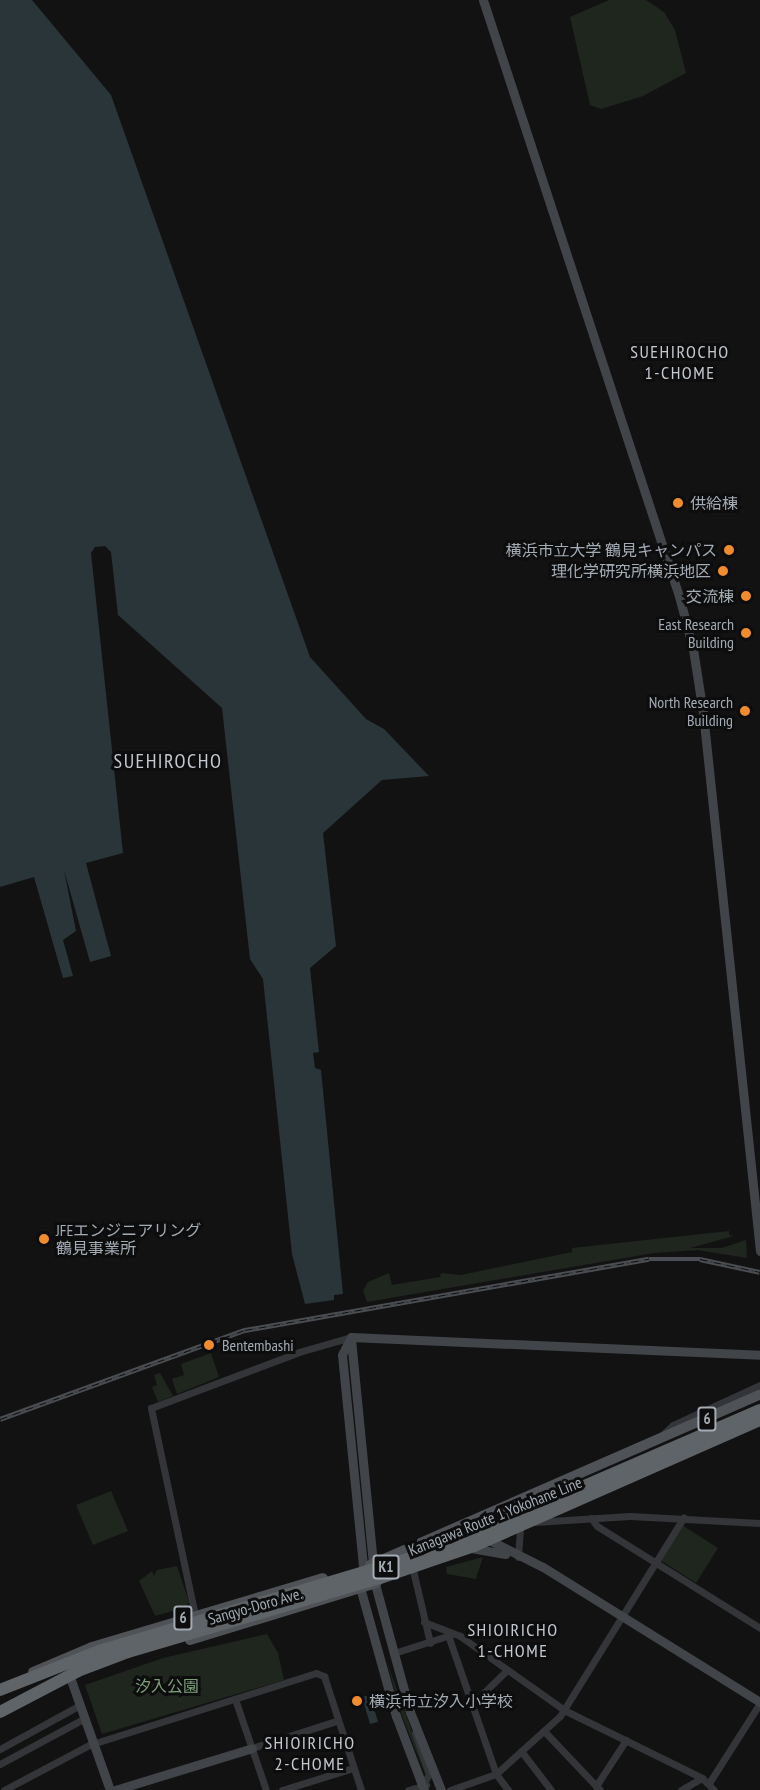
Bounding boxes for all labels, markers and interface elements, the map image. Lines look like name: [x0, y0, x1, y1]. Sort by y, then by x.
district label: SUEHIROCHO 1-CHOME: [630, 342, 730, 385]
place label: 供給棟: [690, 493, 738, 513]
marker: 供給棟: [671, 496, 685, 510]
place label: 横浜市立大学 鶴見キャンパス: [506, 540, 717, 560]
marker: 横浜市立大学 鶴見キャンパス: [722, 543, 736, 557]
place label: 理化学研究所横浜地区: [551, 561, 711, 581]
marker: 理化学研究所横浜地区: [716, 564, 730, 578]
place label: 交流棟: [686, 586, 734, 606]
marker: 交流棟: [739, 589, 753, 603]
place label: East Research Building: [658, 614, 734, 652]
marker: East Research Building: [739, 626, 753, 640]
place label: North Research Building: [649, 692, 733, 730]
marker: North Research Building: [738, 704, 752, 718]
district label: SUEHIROCHO: [114, 749, 222, 773]
place label: JFEエンジニアリング 鶴見事業所: [56, 1220, 201, 1258]
marker: JFEエンジニアリング 鶴見事業所: [37, 1232, 51, 1246]
place label: Bentembashi: [222, 1335, 294, 1355]
marker: Bentembashi: [200, 1336, 218, 1354]
road number: 6: [696, 1407, 718, 1431]
street label: Kanagawa Route 1 Yokohane Line: [405, 1472, 585, 1560]
road number: K1: [372, 1555, 400, 1579]
street label: Sangyo-Doro Ave.: [205, 1583, 305, 1629]
road number: 6: [172, 1606, 194, 1630]
district label: SHIOIRICHO 1-CHOME: [467, 1620, 559, 1662]
park label: 汐入公園: [135, 1676, 199, 1696]
place label: 横浜市立汐入小学校: [369, 1691, 513, 1711]
marker: 横浜市立汐入小学校: [350, 1694, 364, 1708]
district label: SHIOIRICHO 2-CHOME: [264, 1733, 356, 1776]

